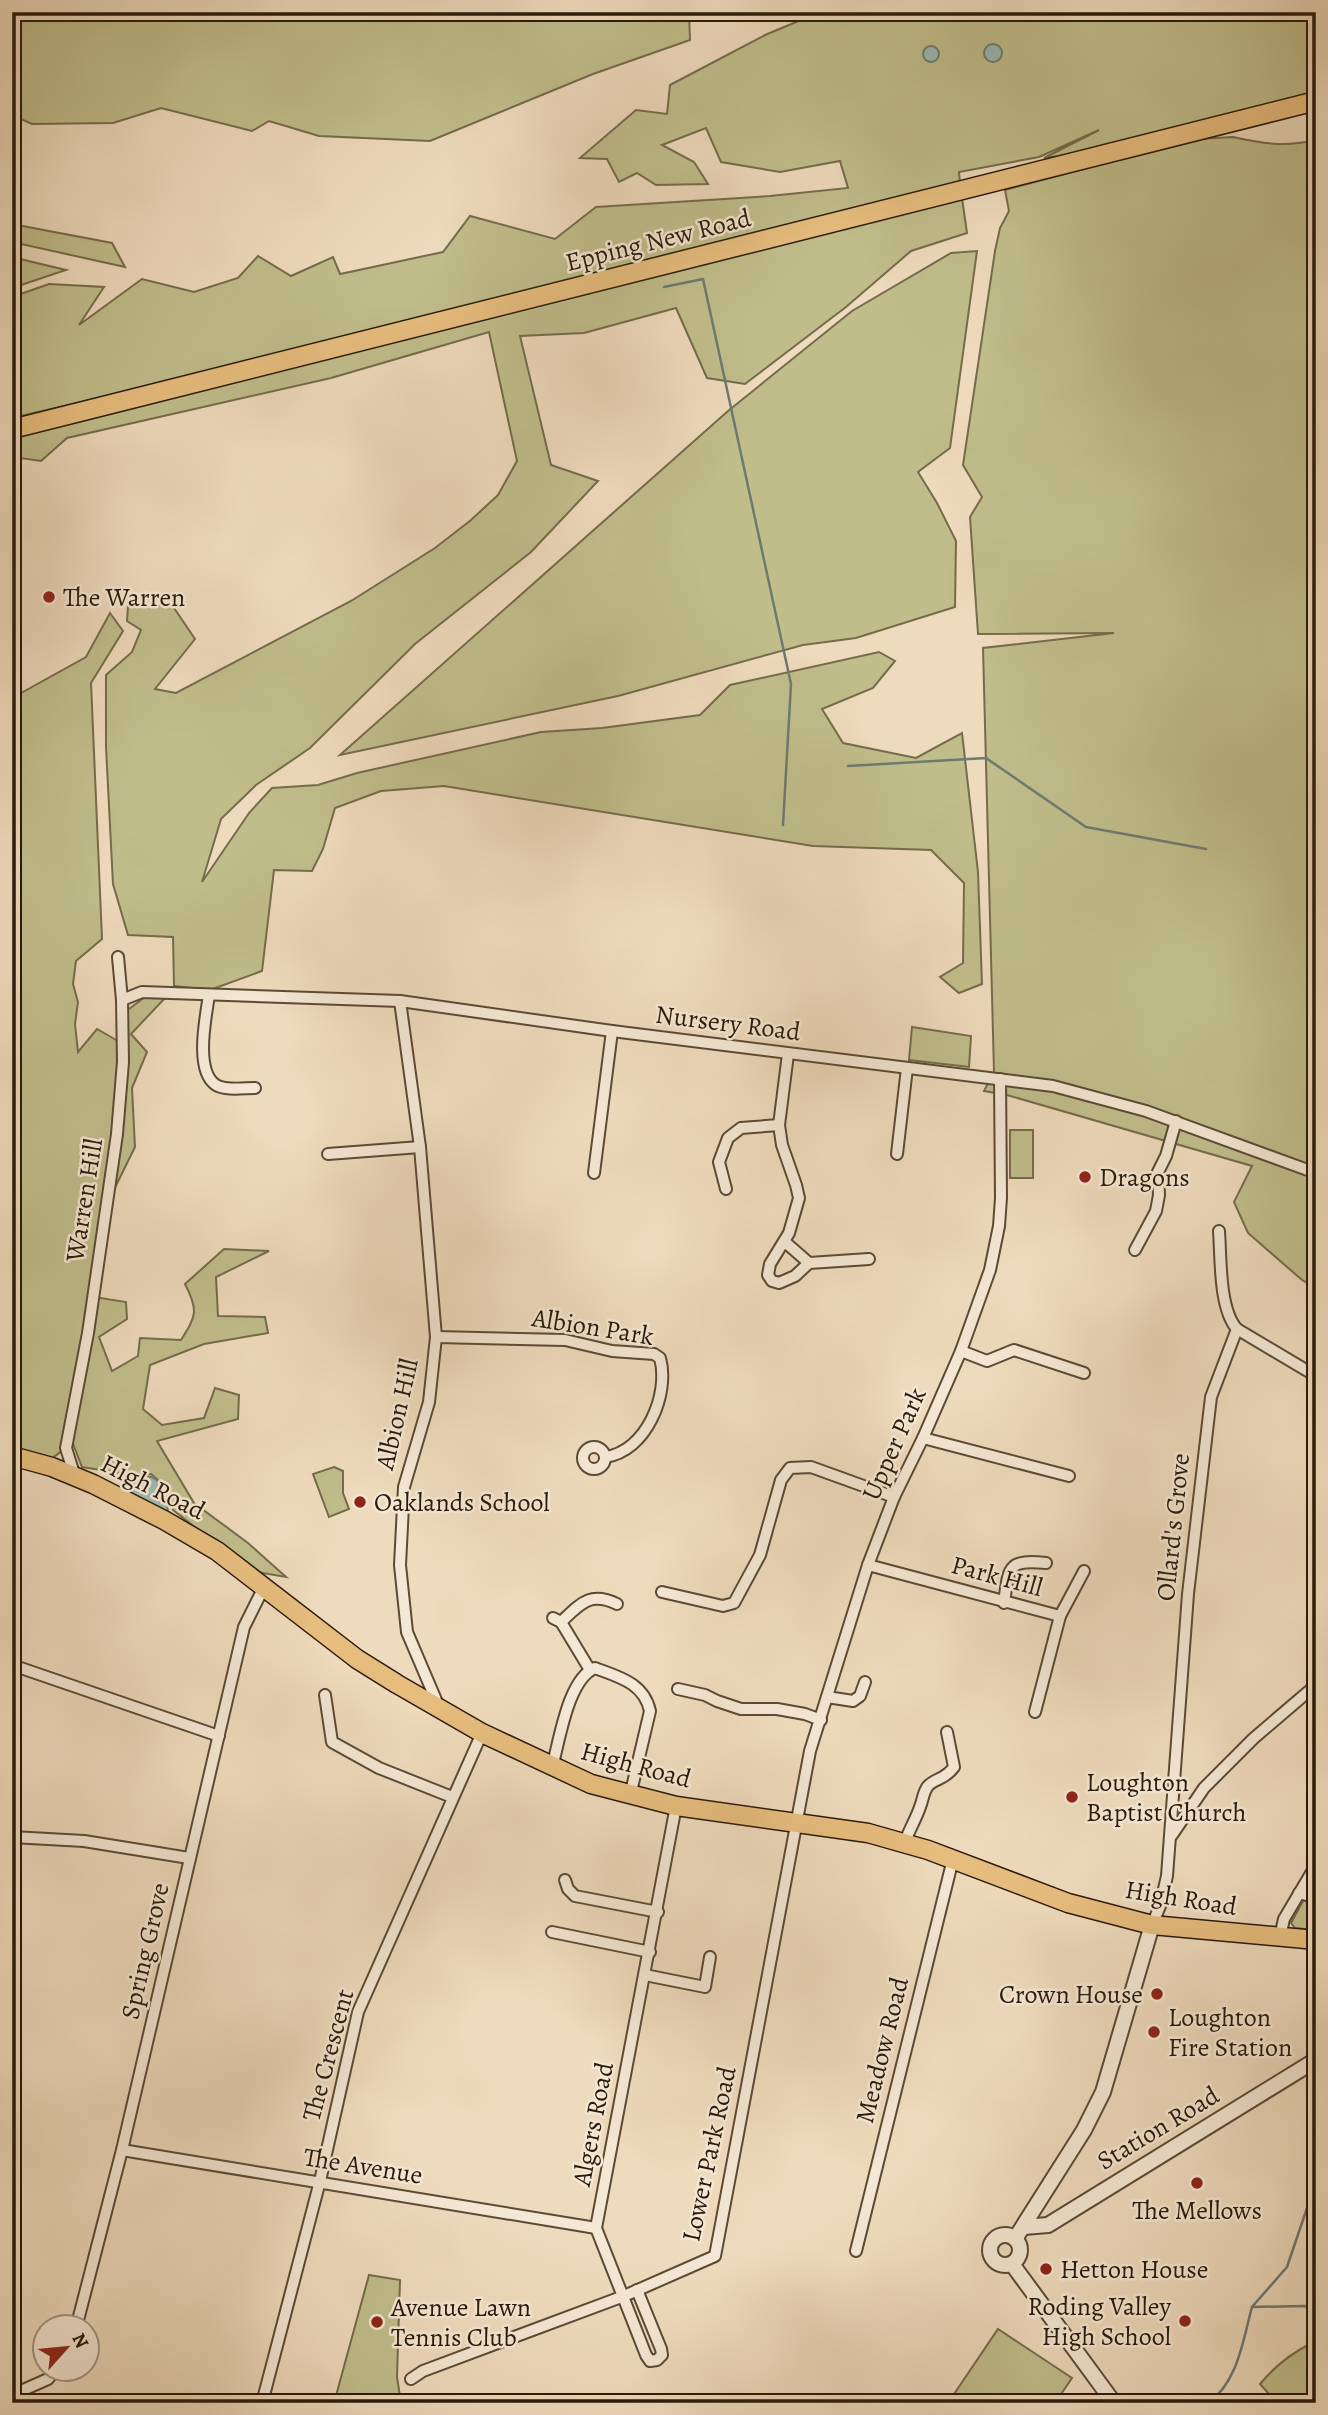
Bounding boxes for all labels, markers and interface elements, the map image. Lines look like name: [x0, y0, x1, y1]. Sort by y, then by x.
street label: Epping New Road: [562, 200, 754, 280]
place label: The Warren: [63, 580, 185, 615]
marker: The Warren: [41, 589, 57, 605]
street label: Nursery Road: [653, 997, 803, 1049]
street label: Warren Hill: [57, 1136, 111, 1265]
place label: Dragons: [1099, 1160, 1190, 1195]
marker: Dragons: [1077, 1169, 1093, 1185]
street label: Albion Park: [529, 1300, 656, 1354]
street label: Albion Hill: [367, 1355, 427, 1474]
street label: Upper Park: [854, 1382, 934, 1506]
street label: High Road: [95, 1446, 211, 1528]
street label: Ollard's Grove: [1148, 1451, 1198, 1603]
place label: Oaklands School: [374, 1485, 550, 1520]
marker: Oaklands School: [352, 1494, 368, 1510]
street label: Park Hill: [947, 1547, 1047, 1605]
street label: High Road: [577, 1733, 695, 1797]
place label: Loughton Baptist Church: [1086, 1765, 1246, 1830]
marker: Loughton Baptist Church: [1064, 1789, 1080, 1805]
street label: High Road: [1123, 1872, 1240, 1924]
street label: Spring Grove: [112, 1879, 178, 2023]
street label: Meadow Road: [847, 1973, 917, 2127]
place label: Crown House: [999, 1977, 1143, 2012]
street label: The Crescent: [294, 1985, 363, 2125]
marker: Crown House: [1149, 1986, 1165, 2002]
place label: Loughton Fire Station: [1168, 2000, 1292, 2065]
marker: Loughton Fire Station: [1146, 2024, 1162, 2040]
street label: Algers Road: [564, 2059, 622, 2190]
street label: Lower Park Road: [673, 2063, 745, 2245]
street label: Station Road: [1090, 2078, 1226, 2178]
street label: The Avenue: [301, 2139, 425, 2193]
marker: The Mellows: [1189, 2175, 1205, 2191]
place label: The Mellows: [1132, 2193, 1262, 2228]
place label: Hetton House: [1060, 2252, 1208, 2287]
marker: Hetton House: [1038, 2261, 1054, 2277]
place label: Roding Valley High School: [1027, 2289, 1171, 2354]
place label: Avenue Lawn Tennis Club: [390, 2290, 531, 2355]
marker: Roding Valley High School: [1177, 2313, 1193, 2329]
north arrow: [32, 2314, 102, 2384]
marker: Avenue Lawn Tennis Club: [369, 2314, 385, 2330]
text: N: [66, 2329, 95, 2353]

